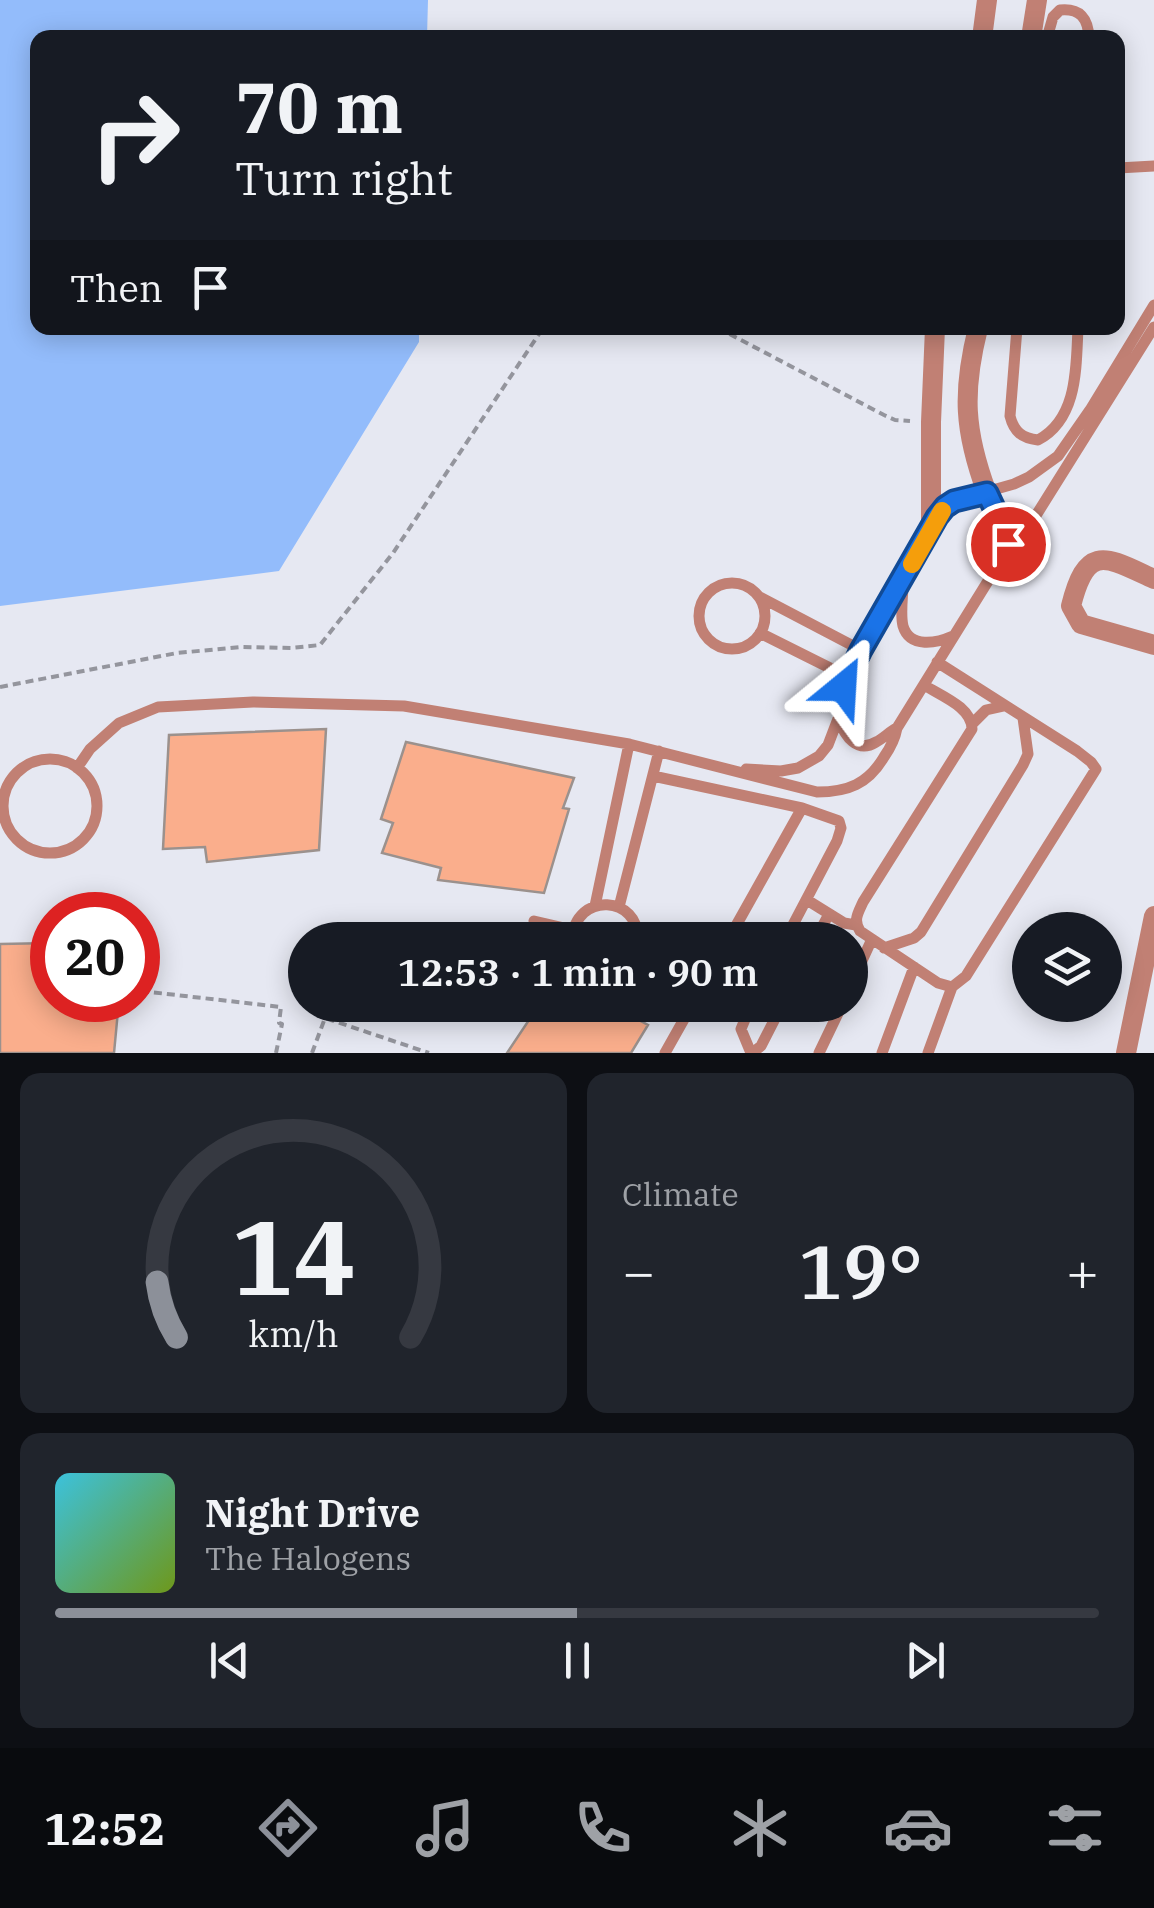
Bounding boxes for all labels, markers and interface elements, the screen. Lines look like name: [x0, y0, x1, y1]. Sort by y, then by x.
text: 70 m: [235, 61, 403, 152]
icon: right: [70, 70, 200, 200]
text: Turn right: [235, 149, 453, 207]
icon: arrive: [183, 260, 238, 315]
text: Then: [70, 263, 163, 312]
pin: [966, 502, 1051, 587]
icon: arrive: [981, 517, 1036, 572]
position arrow: [791, 635, 895, 739]
speed limit sign: 20: [30, 892, 160, 1022]
map controls: [1012, 912, 1122, 1022]
button: layers: [1012, 912, 1122, 1022]
text: 12:53 · 1 min · 90 m: [398, 947, 758, 996]
text: Climate: [622, 1173, 739, 1215]
text: 14: [231, 1188, 356, 1324]
text: 19°: [798, 1222, 923, 1320]
text: −: [622, 1236, 655, 1307]
text: +: [1066, 1236, 1099, 1307]
text: km/h: [248, 1310, 339, 1357]
text: Night Drive: [205, 1488, 420, 1537]
text: The Halogens: [205, 1537, 411, 1579]
icon: previous: [202, 1633, 257, 1688]
icon: pause: [550, 1633, 605, 1688]
icon: next: [898, 1633, 953, 1688]
icon: directions: [253, 1793, 323, 1863]
icon: music: [410, 1793, 480, 1863]
icon: phone: [568, 1793, 638, 1863]
icon: climate: [725, 1793, 795, 1863]
icon: car: [883, 1793, 953, 1863]
icon: filters: [1040, 1793, 1110, 1863]
text: 12:52: [44, 1799, 165, 1857]

